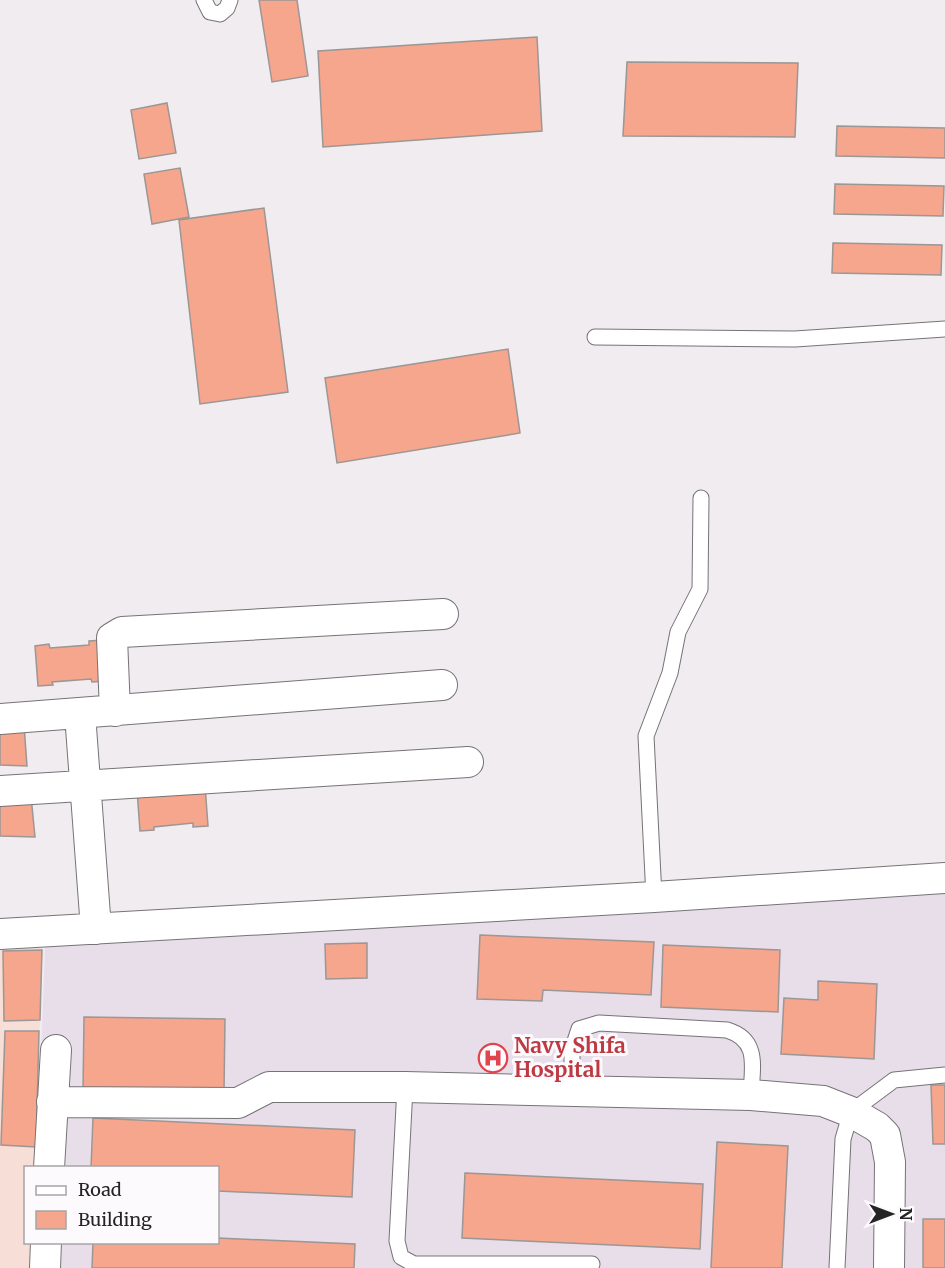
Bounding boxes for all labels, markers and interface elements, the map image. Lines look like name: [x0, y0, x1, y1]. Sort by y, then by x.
place label: Navy Shifa Hospital: [514, 1032, 626, 1083]
hospital icon: Navy Shifa Hospital: [477, 1042, 509, 1074]
legend: [24, 1166, 219, 1244]
text: Road: [78, 1178, 122, 1201]
north arrow: [861, 1184, 921, 1244]
text: Building: [78, 1208, 152, 1231]
text: N: [896, 1208, 916, 1221]

